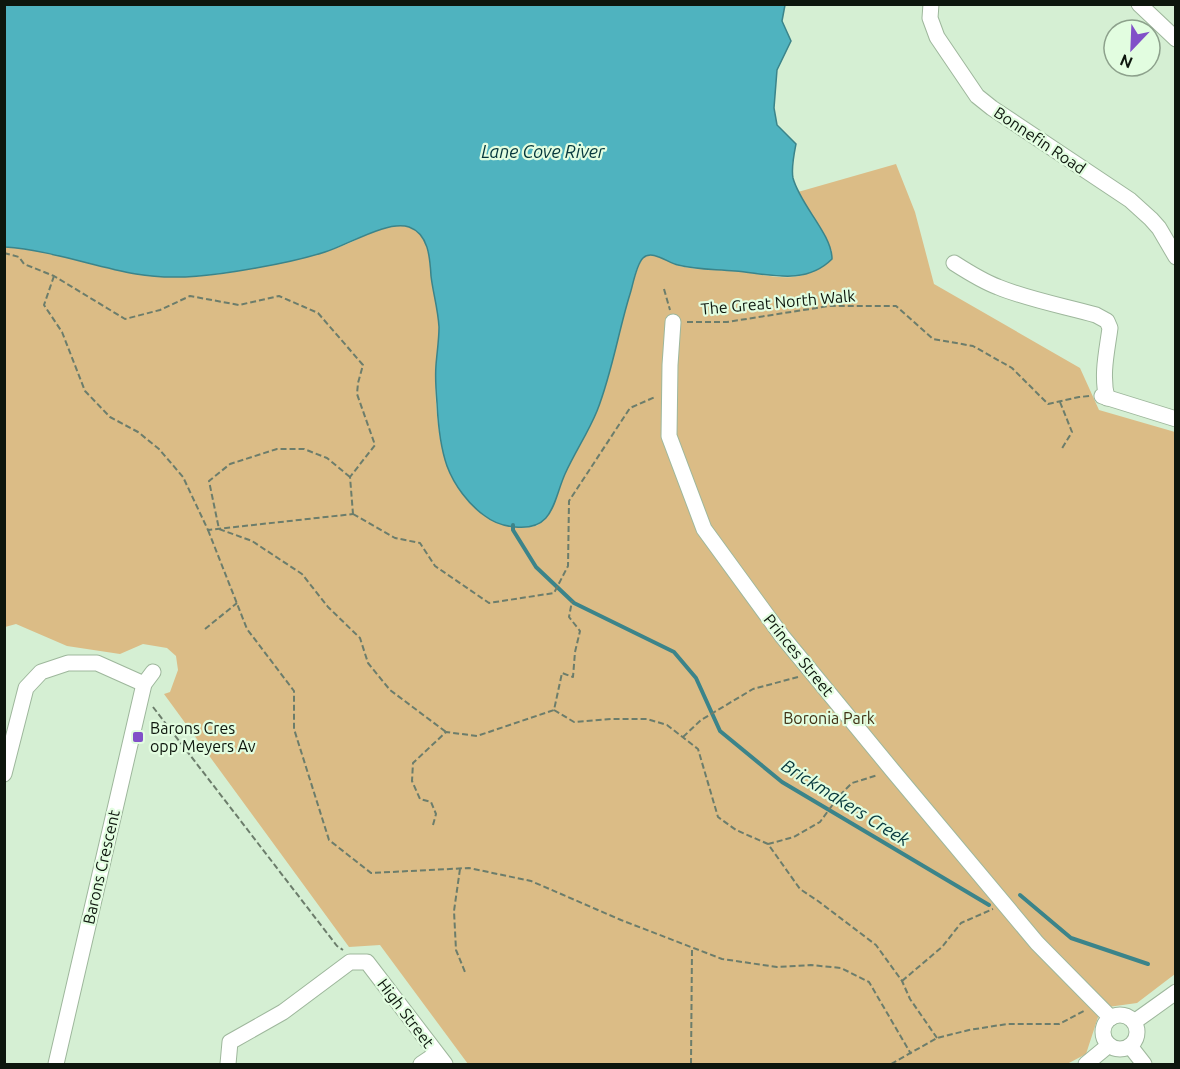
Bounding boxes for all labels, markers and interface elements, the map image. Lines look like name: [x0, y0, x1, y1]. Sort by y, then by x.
north arrow: [1102, 18, 1162, 78]
text: N: [1117, 51, 1135, 72]
street label: Bonnefin Road: [991, 103, 1089, 177]
water label: Lane Cove River: [481, 141, 606, 161]
street label: The Great North Walk: [700, 286, 856, 318]
street label: Princes Street: [760, 610, 838, 700]
park label: Boronia Park: [783, 709, 875, 727]
place label: Barons Cres opp Meyers Av: [150, 719, 256, 755]
marker: Barons Cres opp Meyers Av: [131, 730, 145, 744]
water label: Brickmakers Creek: [778, 755, 914, 850]
street label: Barons Crescent: [79, 807, 123, 926]
street label: High Street: [374, 975, 438, 1052]

